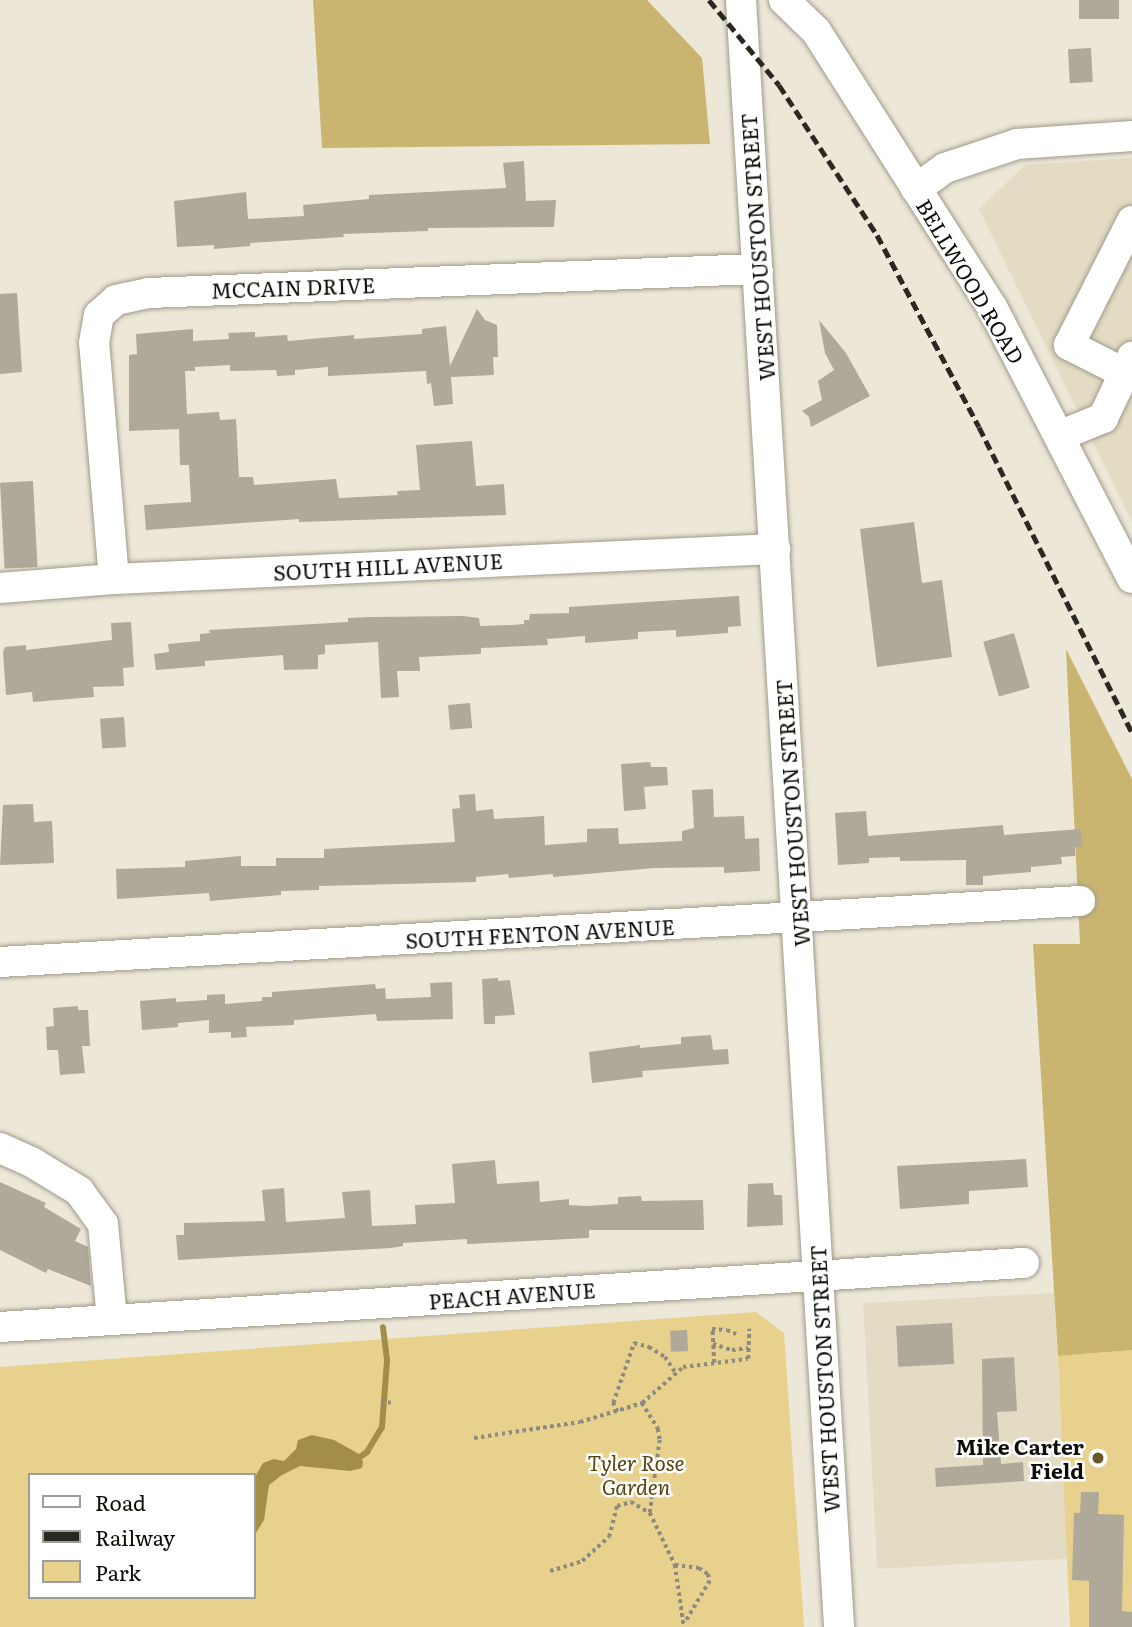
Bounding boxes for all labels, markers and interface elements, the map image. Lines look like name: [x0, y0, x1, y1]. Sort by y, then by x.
street label: WEST HOUSTON STREET: [735, 112, 779, 382]
street label: BELLWOOD ROAD: [912, 194, 1030, 368]
street label: MCCAIN DRIVE: [211, 272, 375, 302]
street label: SOUTH HILL AVENUE: [273, 547, 503, 585]
street label: WEST HOUSTON STREET: [770, 678, 814, 948]
street label: SOUTH FENTON AVENUE: [405, 913, 675, 953]
street label: WEST HOUSTON STREET: [804, 1244, 844, 1514]
street label: PEACH AVENUE: [428, 1277, 596, 1313]
place label: Mike Carter Field: [956, 1433, 1084, 1483]
park label: Tyler Rose Garden: [587, 1449, 685, 1499]
marker: Mike Carter Field: [1090, 1450, 1106, 1466]
legend: [28, 1473, 256, 1599]
text: Road: [95, 1486, 146, 1517]
text: Railway: [95, 1521, 175, 1552]
text: Park: [95, 1556, 141, 1587]

